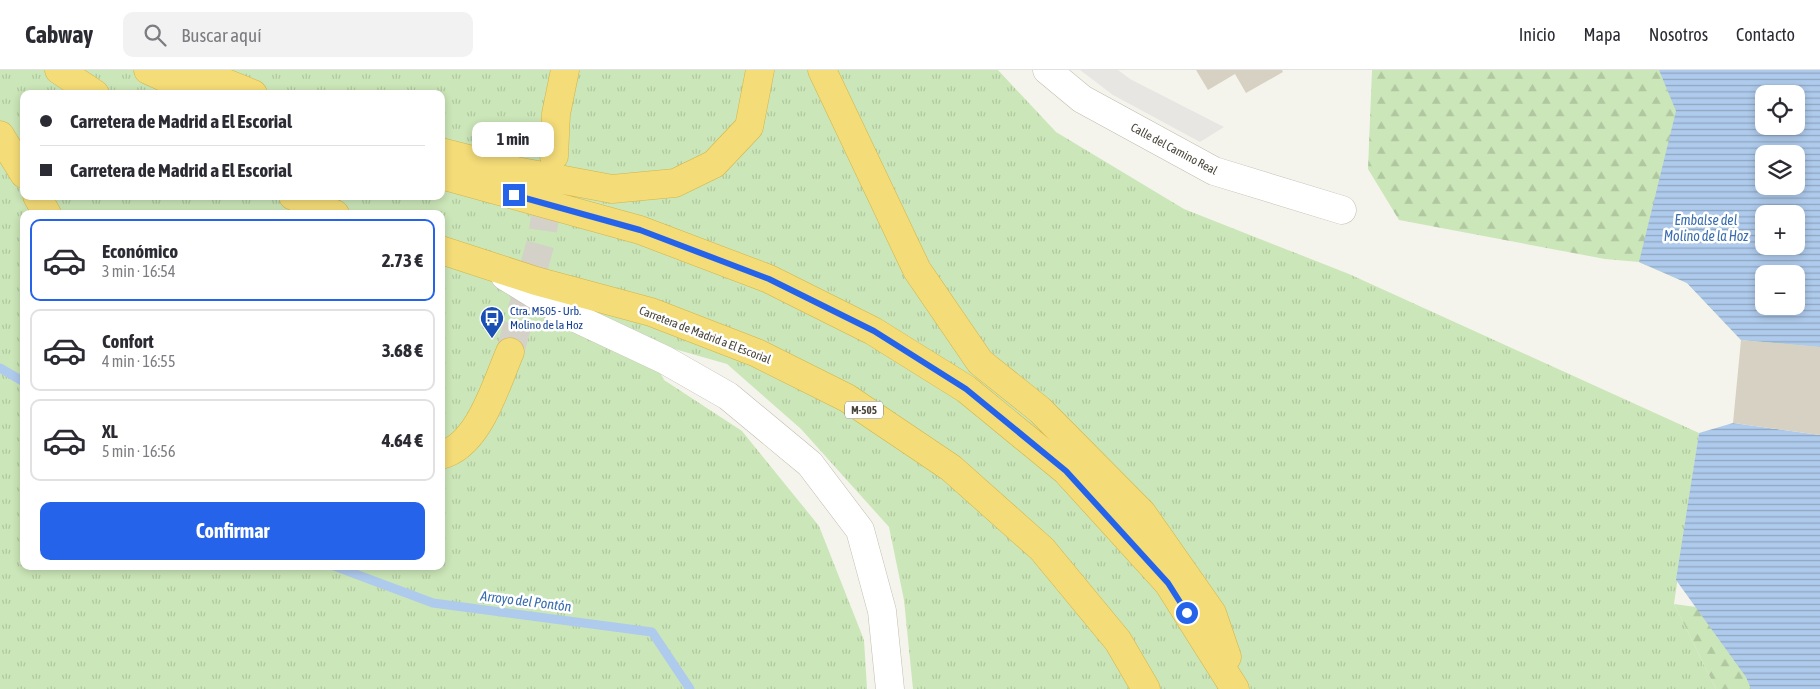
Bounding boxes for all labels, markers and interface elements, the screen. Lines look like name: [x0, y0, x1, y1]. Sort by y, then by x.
search box: [123, 12, 473, 57]
text: Cabway: [25, 21, 93, 48]
icon: search: [141, 21, 169, 49]
text: Buscar aquí: [181, 24, 262, 46]
text: Inicio: [1519, 24, 1555, 45]
text: Mapa: [1583, 24, 1621, 45]
text: Nosotros: [1649, 24, 1708, 45]
text: Contacto: [1736, 24, 1795, 45]
map controls: [1755, 85, 1805, 315]
button: locate: [1755, 85, 1805, 135]
text: Carretera de Madrid a El Escorial: [70, 110, 292, 132]
street label: Calle del Camino Real: [1128, 120, 1220, 178]
callout: 1 min: [473, 122, 555, 158]
text: 1 min: [497, 130, 529, 148]
button: layers: [1755, 145, 1805, 195]
text: Carretera de Madrid a El Escorial: [70, 159, 292, 181]
route end: [503, 184, 525, 206]
button: +: [1755, 205, 1805, 255]
water label: Embalse del Molino de la Hoz: [1664, 212, 1749, 244]
icon: car: [42, 238, 87, 283]
text: Económico: [102, 240, 178, 262]
text: 2.73 €: [382, 249, 423, 271]
text: 3 min · 16:54: [102, 262, 175, 280]
button: −: [1755, 265, 1805, 315]
street label: Carretera de Madrid a El Escorial: [637, 303, 774, 367]
place label: Ctra. M505 - Urb. Molino de la Hoz: [510, 304, 583, 332]
bus stop icon: Ctra. M505 - Urb. Molino de la Hoz: [479, 305, 505, 339]
icon: car: [42, 328, 87, 373]
text: Confort: [102, 330, 154, 352]
text: 3.68 €: [382, 339, 423, 361]
text: 4 min · 16:55: [102, 352, 175, 370]
road number: M-505: [845, 402, 883, 418]
icon: car: [42, 418, 87, 463]
text: XL: [102, 420, 118, 442]
text: 4.64 €: [382, 429, 423, 451]
text: 5 min · 16:56: [102, 442, 175, 460]
button: Confirmar: [40, 502, 425, 560]
water label: Arroyo del Pontón: [479, 587, 572, 615]
route start: [1176, 602, 1198, 624]

